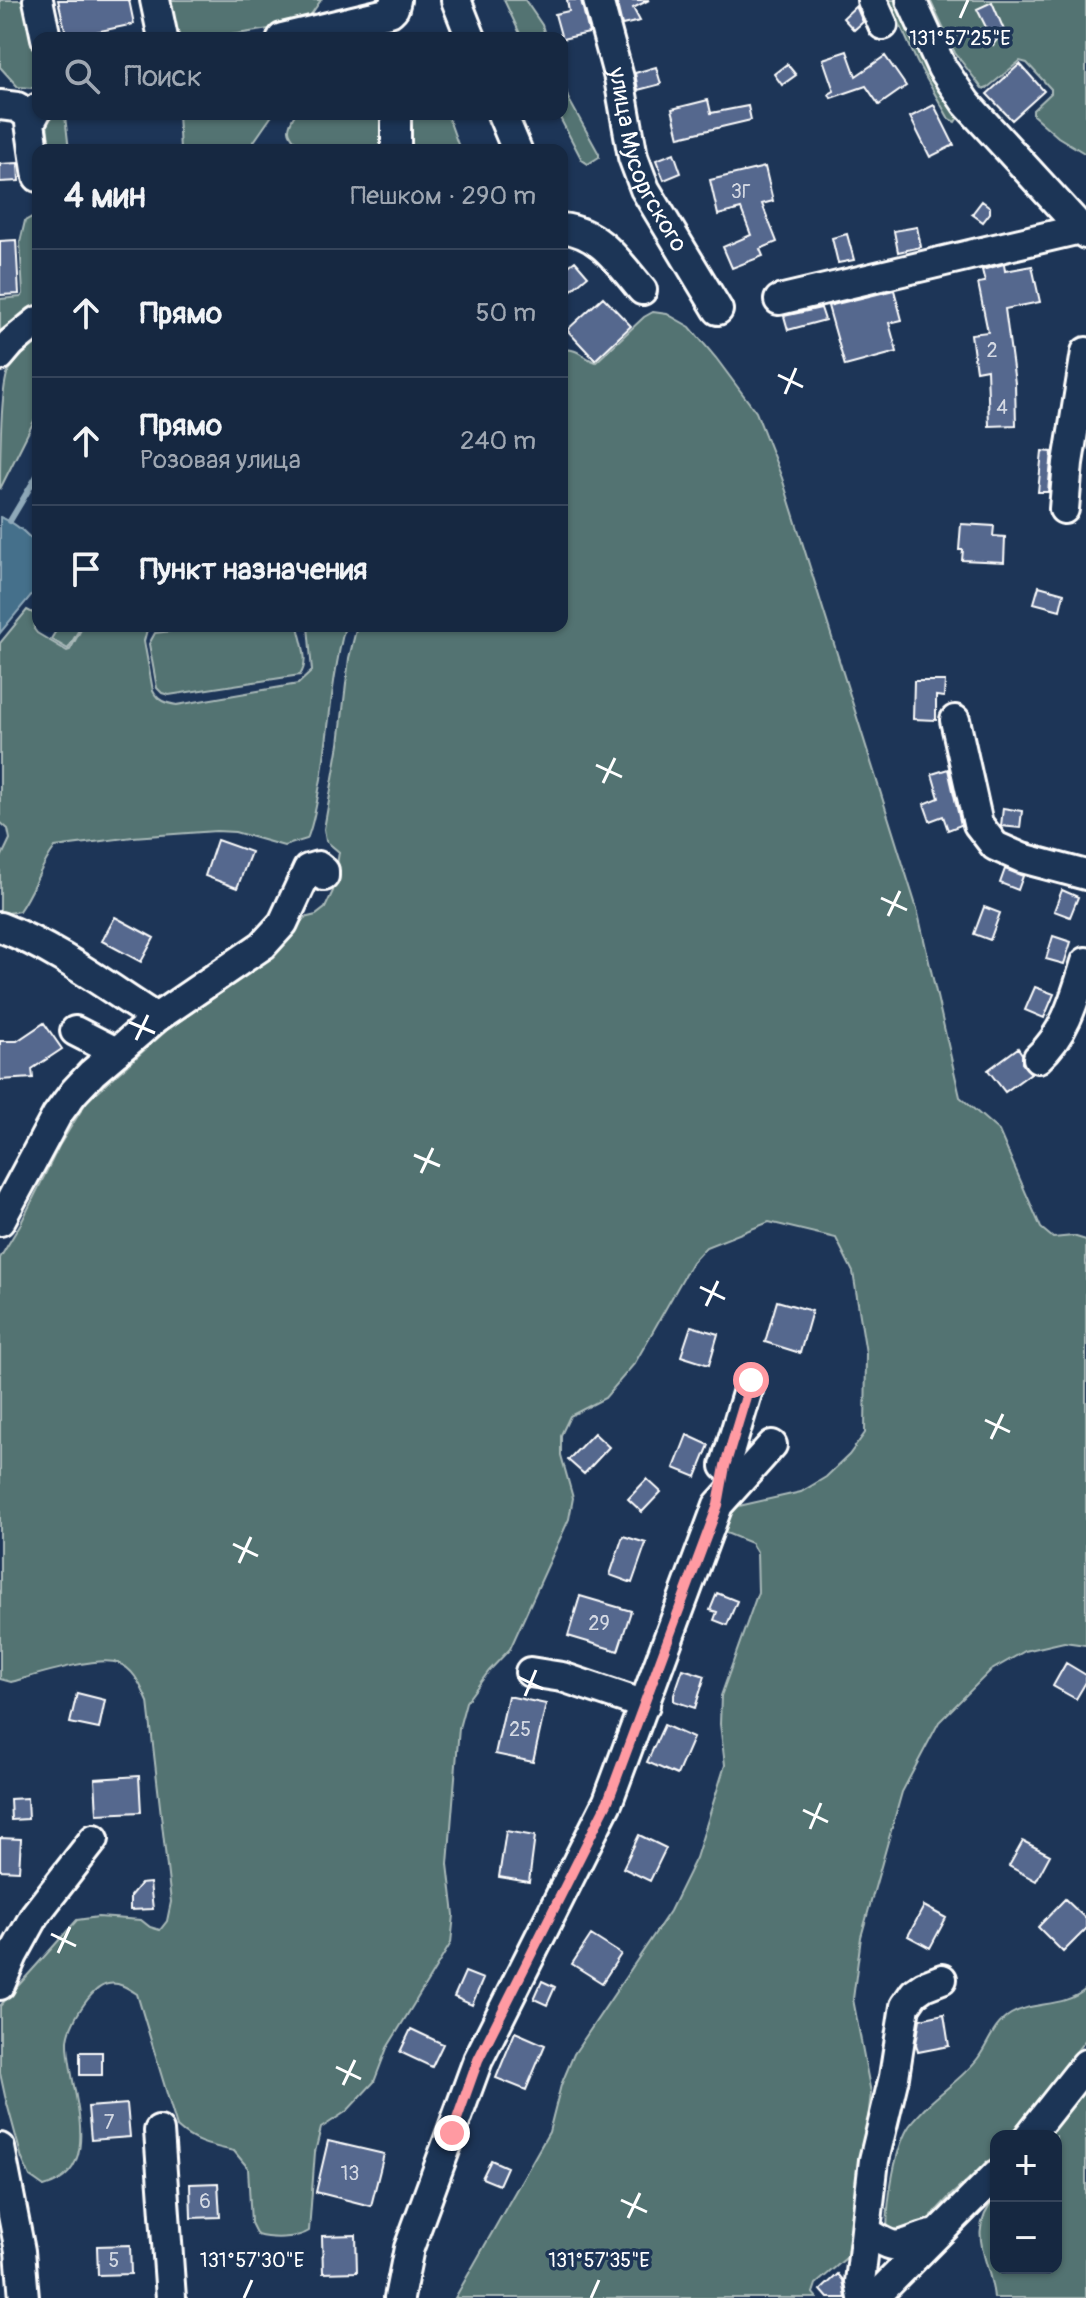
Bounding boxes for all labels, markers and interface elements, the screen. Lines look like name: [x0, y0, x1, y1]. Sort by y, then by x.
text: 131°57'25"E: [909, 26, 1011, 51]
search box: [32, 32, 568, 120]
icon: search: [60, 54, 104, 98]
text: Поиск: [124, 58, 202, 95]
street label: улица Мусоргского: [601, 63, 694, 257]
text: 4 мин: [64, 175, 146, 218]
house number: 3Г: [731, 179, 751, 204]
text: Пешком · 290 m: [351, 180, 536, 212]
icon: ahead: [64, 291, 108, 335]
text: Прямо: [140, 295, 222, 332]
text: 50 m: [475, 297, 536, 329]
house number: 2: [986, 338, 998, 363]
house number: 4: [996, 395, 1008, 420]
text: Прямо: [140, 407, 222, 444]
icon: ahead: [64, 419, 108, 463]
text: 240 m: [460, 425, 536, 457]
text: Розовая улица: [140, 444, 301, 476]
icon: arrive: [64, 547, 108, 591]
text: Пункт назначения: [140, 551, 367, 588]
route start: [733, 1362, 769, 1398]
house number: 29: [588, 1611, 610, 1636]
house number: 25: [509, 1717, 531, 1742]
house number: 7: [104, 2110, 115, 2135]
route end: [434, 2115, 470, 2151]
map controls: [990, 2130, 1062, 2274]
button: +: [990, 2130, 1062, 2202]
house number: 13: [341, 2161, 359, 2186]
house number: 6: [199, 2189, 211, 2214]
button: −: [990, 2202, 1062, 2274]
house number: 5: [109, 2248, 119, 2273]
text: 131°57'30"E: [200, 2248, 304, 2273]
text: 131°57'35"E: [548, 2248, 650, 2273]

